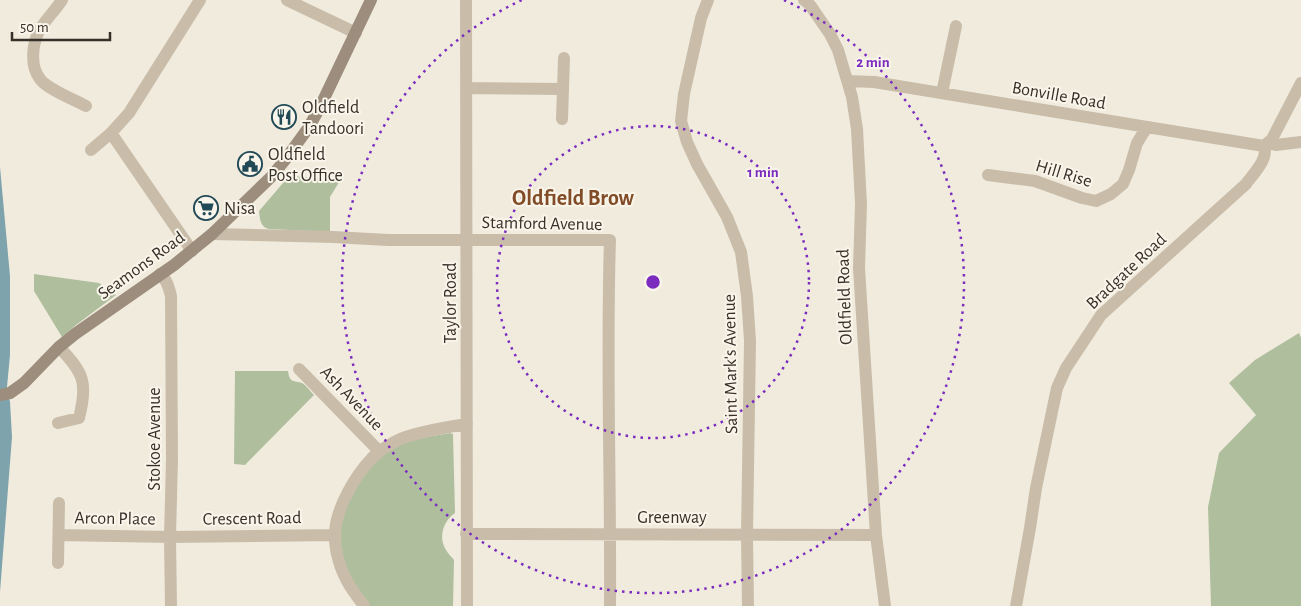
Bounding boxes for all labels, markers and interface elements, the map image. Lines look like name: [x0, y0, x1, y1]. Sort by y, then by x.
scale bar: [12, 10, 110, 42]
text: 50 m: [20, 20, 49, 35]
text: 2 min: [856, 55, 890, 70]
street label: Bonville Road: [1010, 79, 1107, 113]
place label: Oldfield Tandoori: [302, 99, 364, 138]
restaurant icon: Oldfield Tandoori: [271, 104, 297, 130]
place label: Oldfield Post Office: [268, 146, 343, 185]
public building icon: Oldfield Post Office: [237, 151, 263, 177]
street label: Hill Rise: [1033, 157, 1094, 191]
text: 1 min: [747, 165, 779, 180]
district label: Oldfield Brow: [512, 187, 635, 209]
supermarket icon: Nisa: [193, 195, 219, 221]
place label: Nisa: [224, 200, 256, 218]
street label: Stamford Avenue: [481, 214, 603, 234]
street label: Seamons Road: [95, 228, 188, 303]
street label: Bradgate Road: [1083, 230, 1170, 313]
street label: Oldfield Road: [834, 249, 856, 345]
street label: Taylor Road: [442, 262, 460, 344]
centre of rings: [644, 273, 662, 291]
street label: Saint Mark's Avenue: [721, 294, 741, 434]
street label: Ash Avenue: [316, 363, 386, 434]
street label: Stokoe Avenue: [146, 387, 164, 491]
street label: Arcon Place: [74, 509, 156, 529]
street label: Crescent Road: [202, 509, 302, 529]
street label: Greenway: [637, 509, 707, 527]

